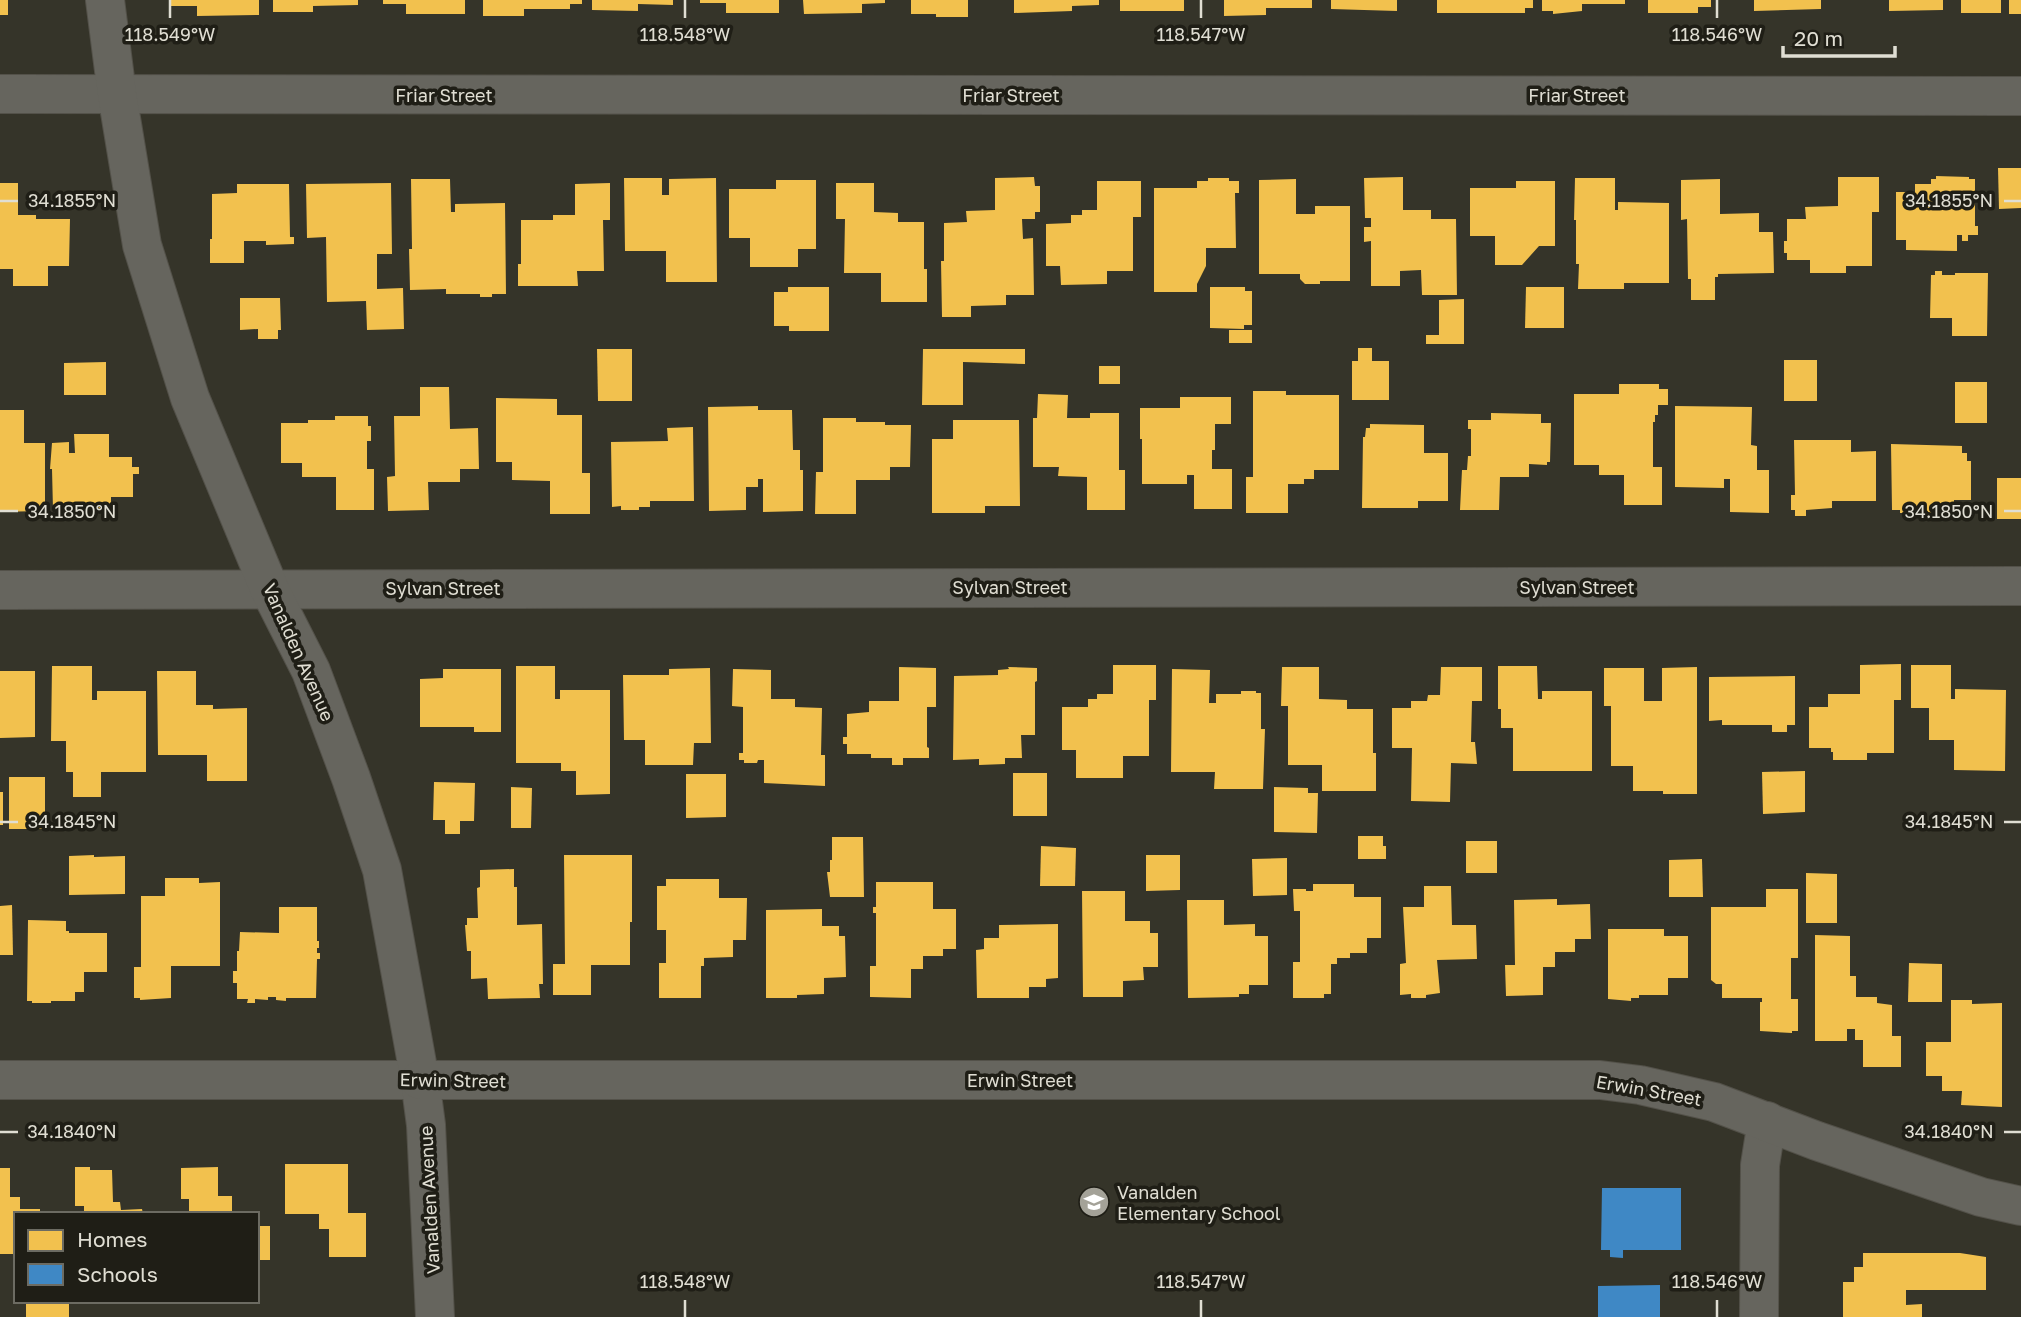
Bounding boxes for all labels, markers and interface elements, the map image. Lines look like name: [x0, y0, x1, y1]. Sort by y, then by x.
scale bar: [1783, 14, 1895, 58]
text: 118.549°W: [125, 23, 215, 45]
text: 118.548°W: [640, 23, 730, 45]
text: 118.547°W: [1156, 23, 1246, 45]
text: 118.546°W: [1672, 23, 1762, 45]
text: 20 m: [1794, 25, 1843, 51]
street label: Friar Street: [395, 84, 493, 106]
street label: Friar Street: [962, 84, 1060, 106]
street label: Friar Street: [1528, 84, 1626, 106]
text: 34.1855°N: [28, 189, 116, 211]
text: 34.1855°N: [1905, 189, 1993, 211]
text: 34.1850°N: [28, 500, 116, 522]
text: 34.1850°N: [1905, 500, 1993, 522]
street label: Sylvan Street: [952, 576, 1068, 598]
street label: Sylvan Street: [1519, 576, 1635, 598]
street label: Sylvan Street: [385, 577, 501, 599]
street label: Vanalden Avenue: [259, 580, 339, 724]
text: 34.1845°N: [28, 810, 116, 832]
text: 34.1845°N: [1905, 810, 1993, 832]
street label: Erwin Street: [400, 1068, 506, 1092]
street label: Erwin Street: [967, 1069, 1073, 1091]
street label: Erwin Street: [1595, 1070, 1703, 1110]
text: 34.1840°N: [27, 1120, 117, 1142]
text: 34.1840°N: [1904, 1120, 1994, 1142]
street label: Vanalden Avenue: [414, 1125, 444, 1275]
place label: Vanalden Elementary School: [1117, 1181, 1281, 1224]
school or university icon: Vanalden Elementary School: [1077, 1185, 1111, 1219]
legend: [14, 1212, 259, 1303]
text: Homes: [77, 1226, 147, 1252]
text: Schools: [77, 1261, 158, 1287]
text: 118.548°W: [640, 1270, 730, 1292]
text: 118.547°W: [1156, 1270, 1246, 1292]
text: 118.546°W: [1672, 1270, 1762, 1292]

